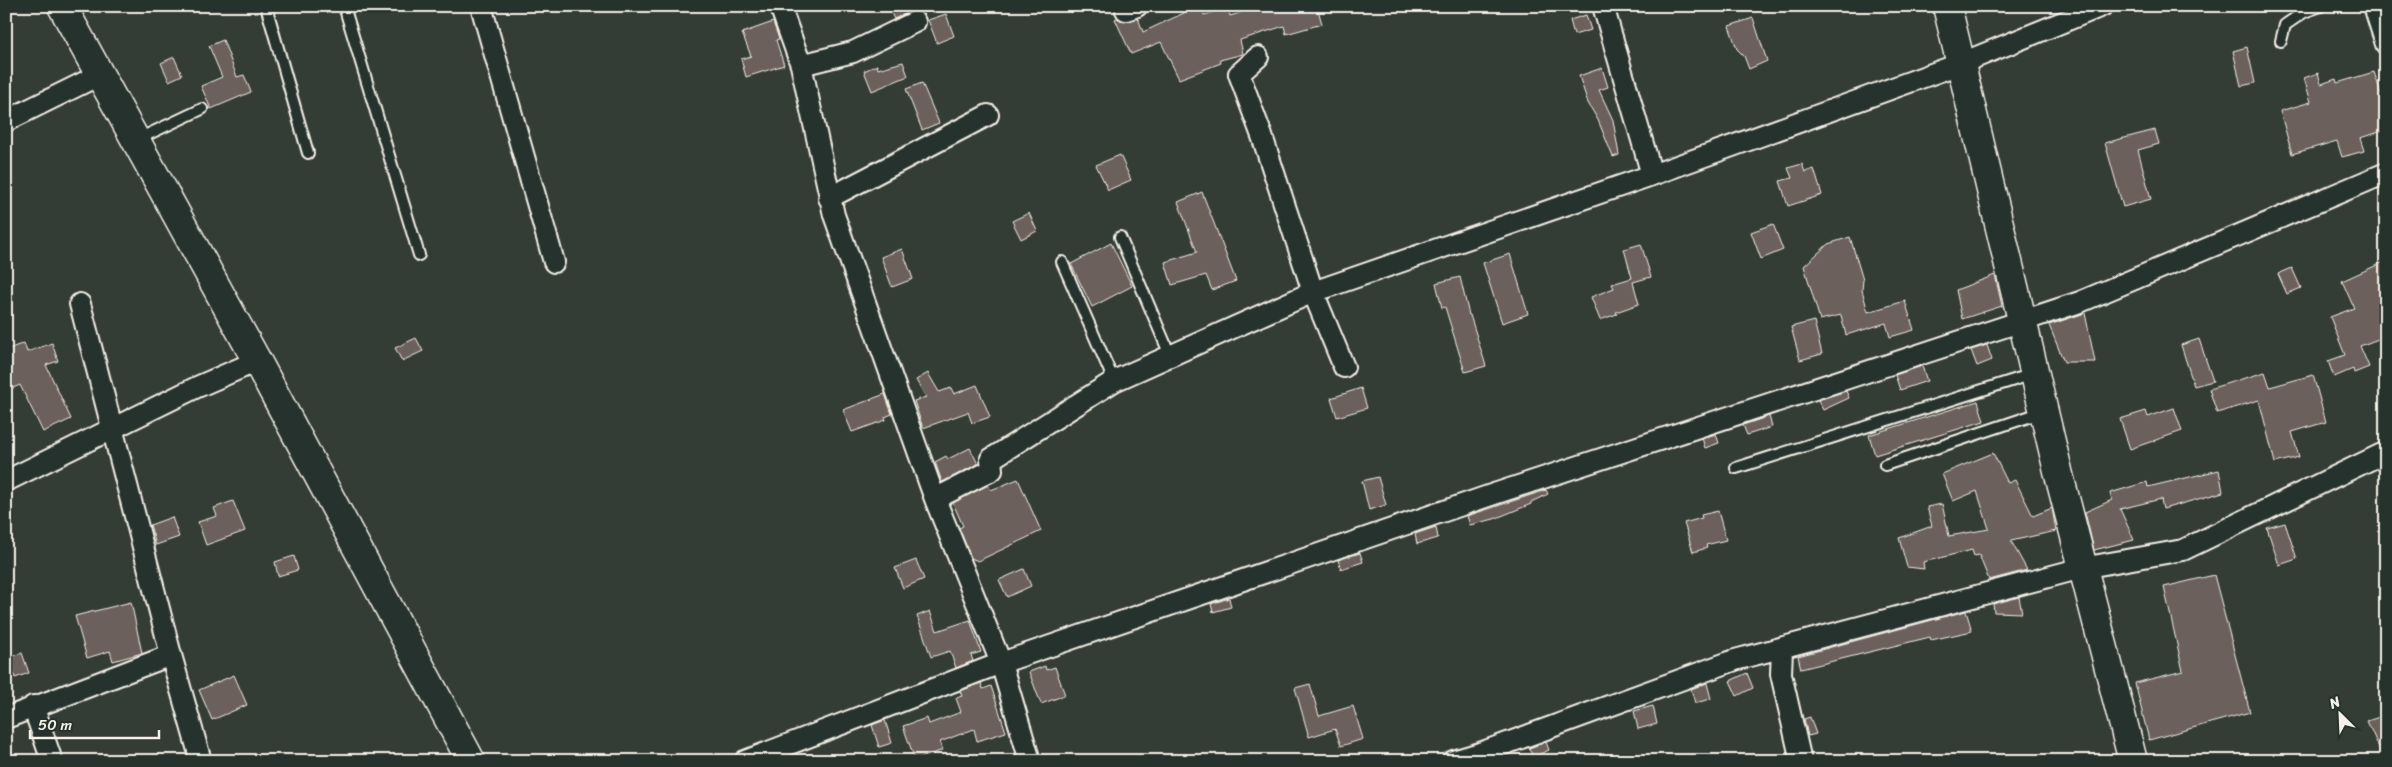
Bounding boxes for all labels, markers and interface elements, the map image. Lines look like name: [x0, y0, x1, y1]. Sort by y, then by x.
text: N: [2324, 689, 2345, 716]
north arrow: [2314, 690, 2364, 740]
scale bar: [30, 707, 159, 739]
text: 50 m: [38, 712, 73, 738]

